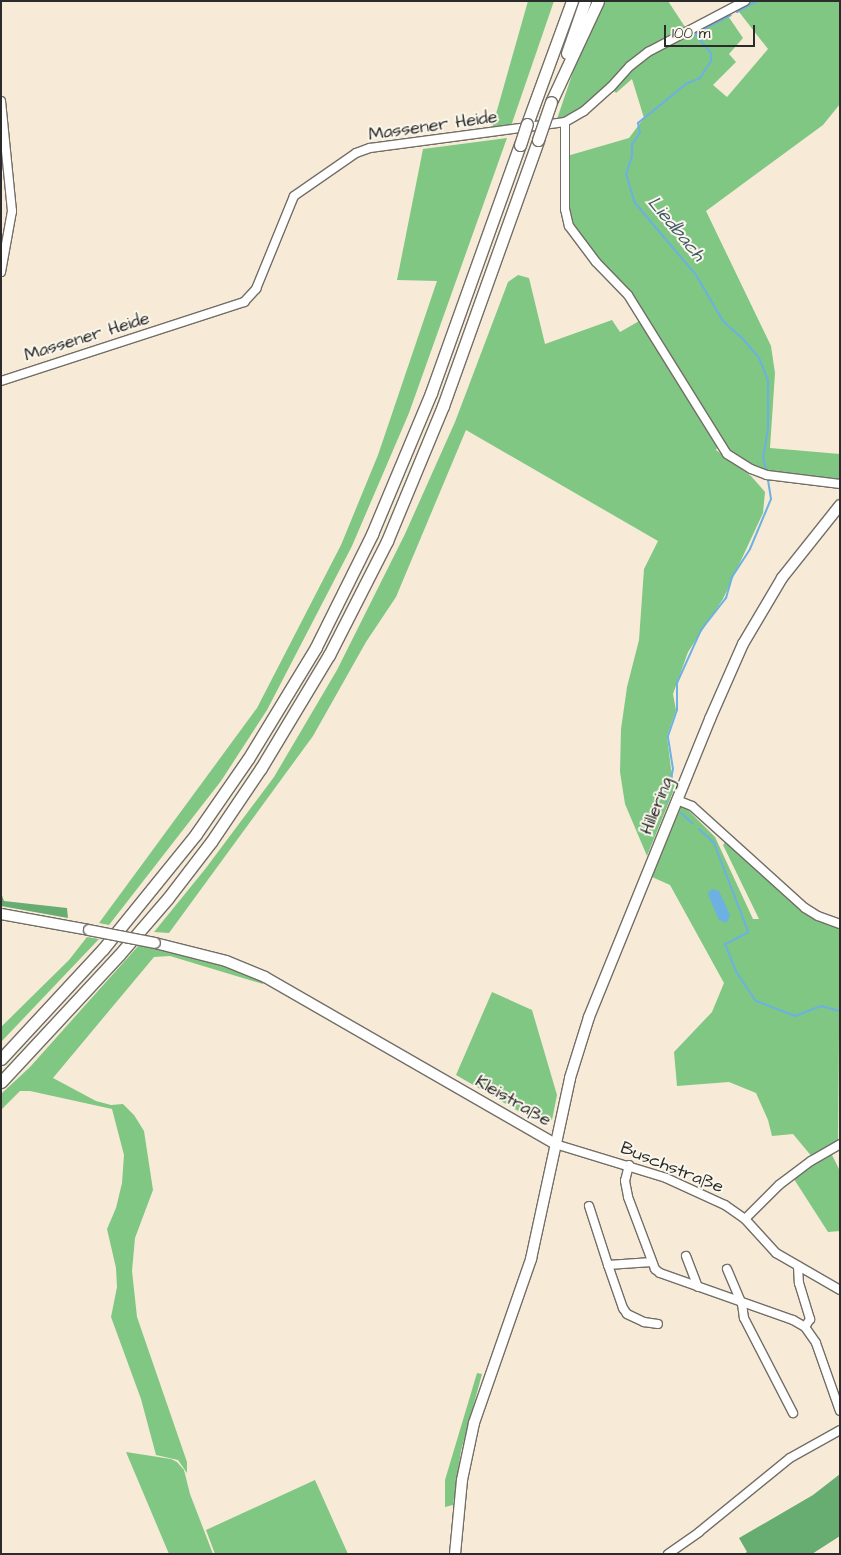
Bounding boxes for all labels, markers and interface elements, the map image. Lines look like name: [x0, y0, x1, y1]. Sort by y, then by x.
scale bar: [666, 15, 757, 47]
text: 100 m: [672, 23, 711, 44]
street label: Massener Heide: [367, 106, 499, 146]
water label: Liedbach: [642, 192, 710, 266]
street label: Massener Heide: [22, 308, 152, 366]
street label: Hillering: [636, 774, 678, 838]
street label: Kleistraße: [471, 1071, 555, 1131]
street label: Buschstraße: [617, 1138, 727, 1198]

